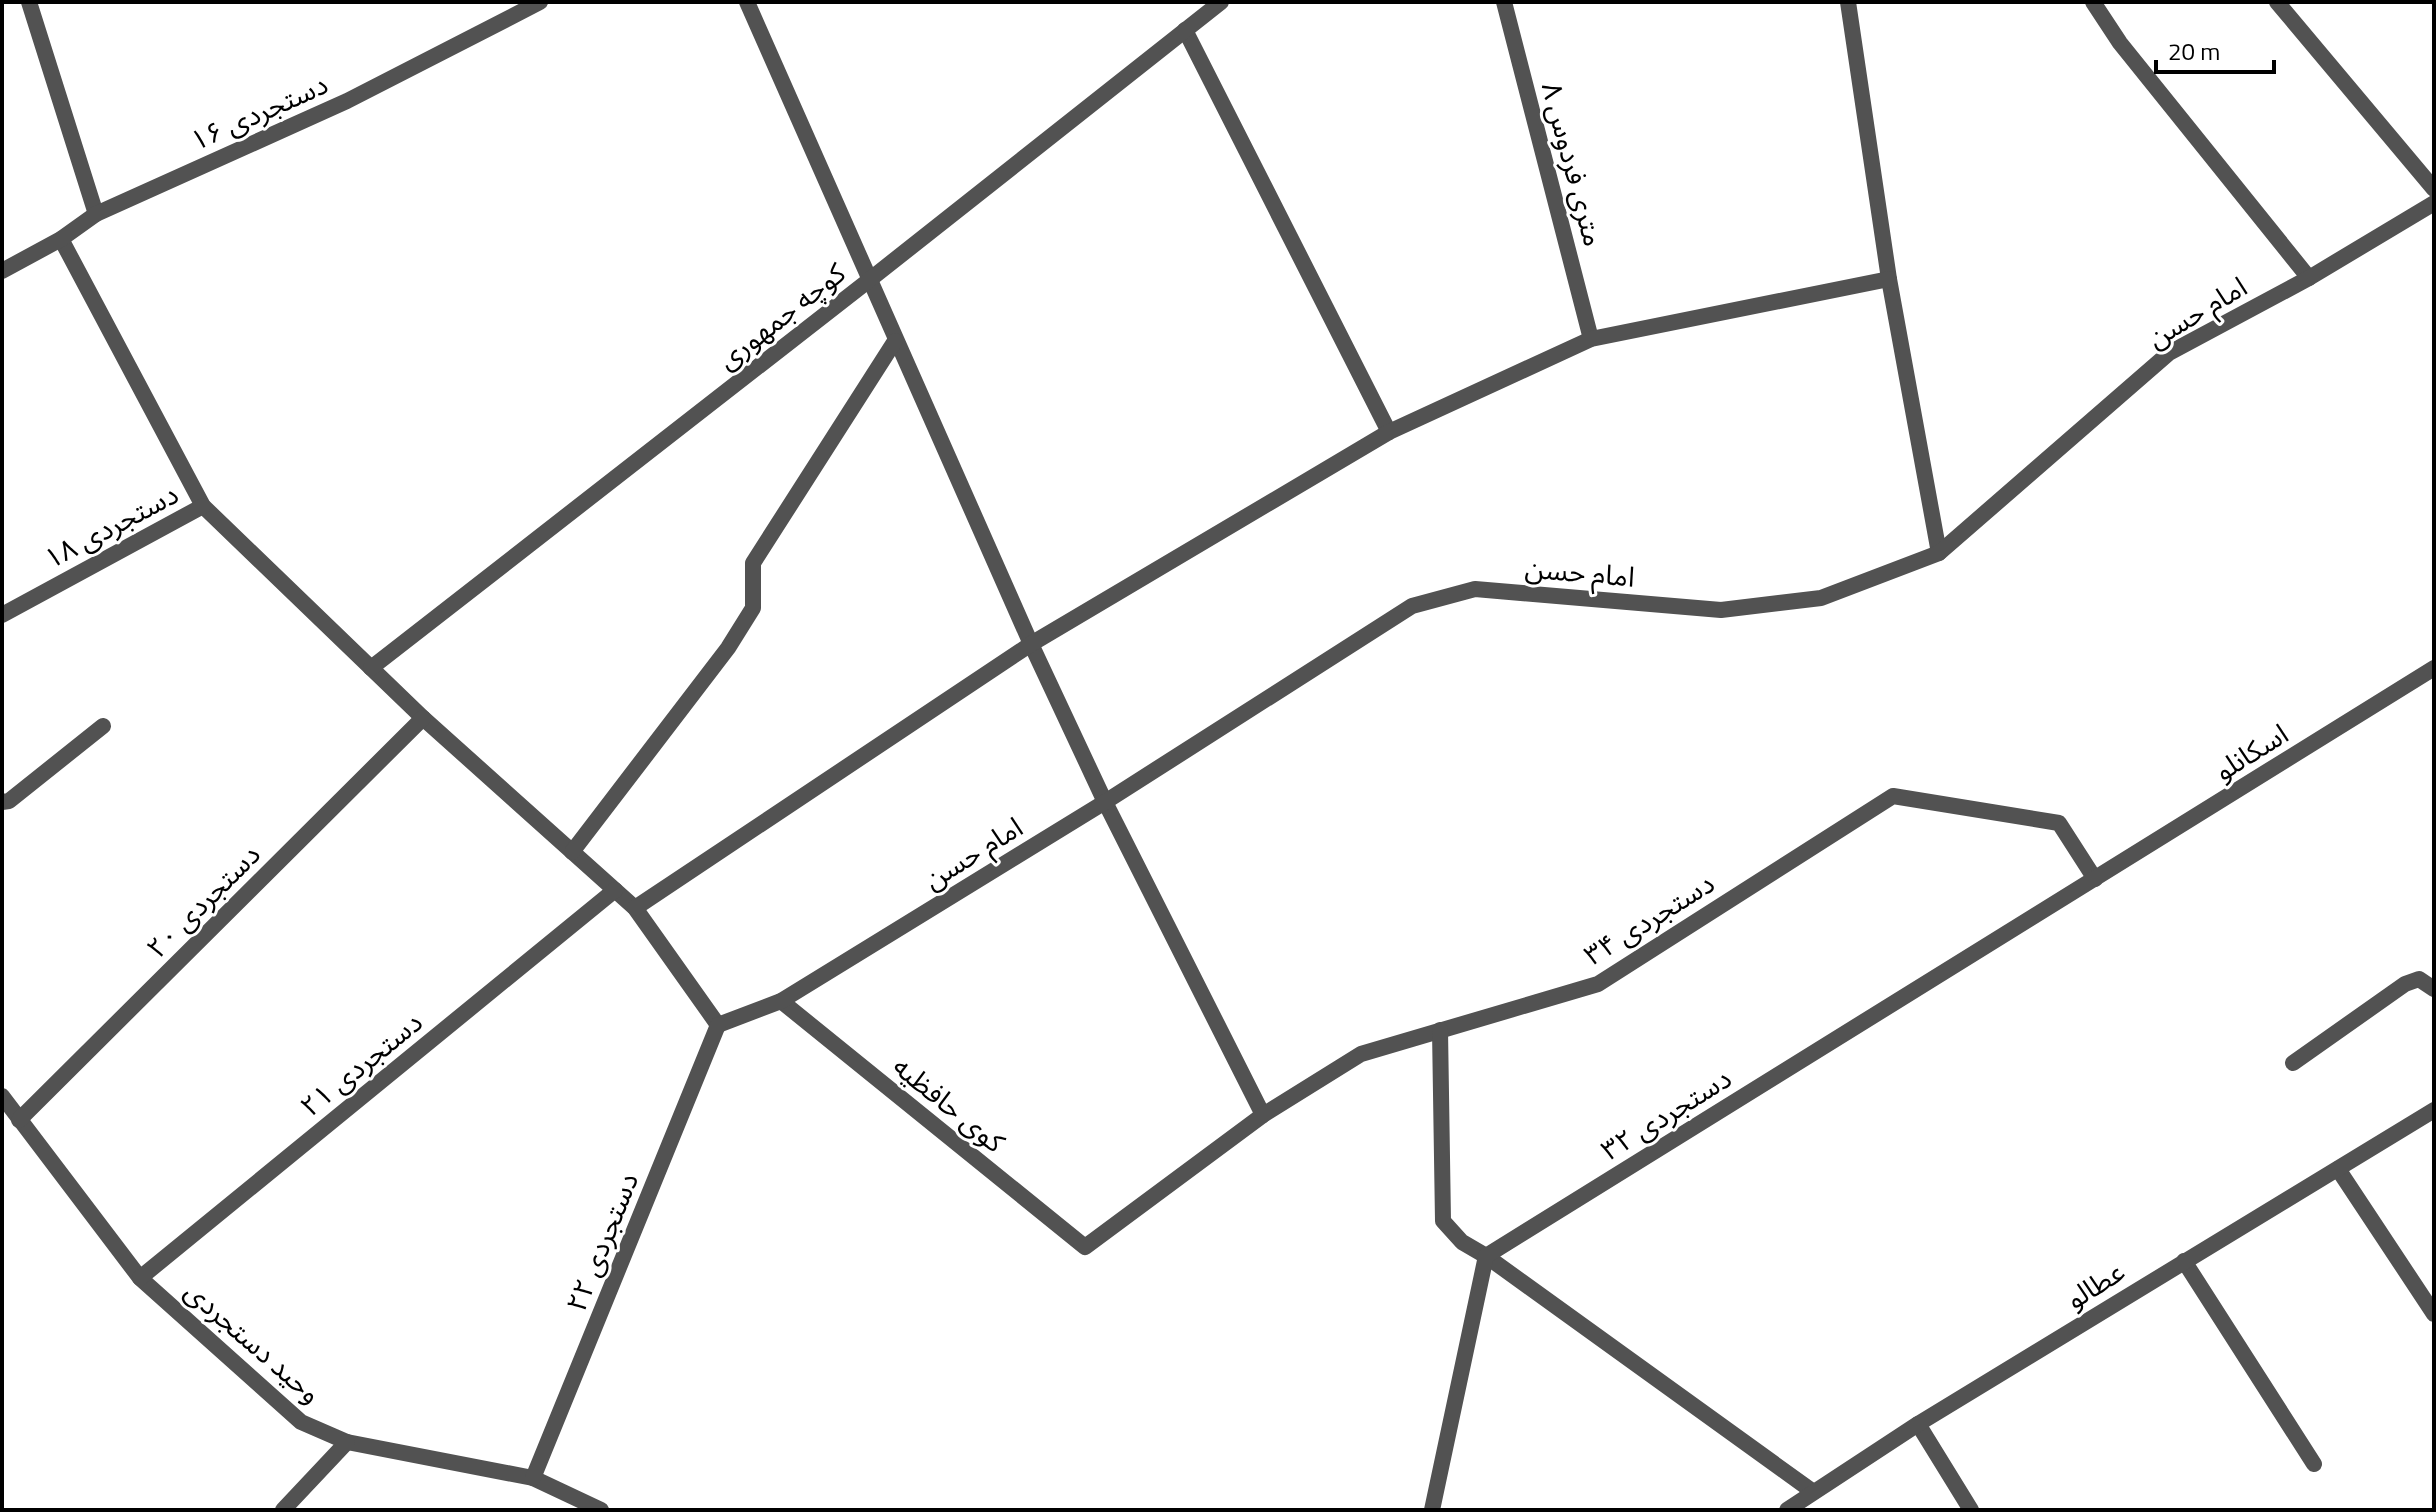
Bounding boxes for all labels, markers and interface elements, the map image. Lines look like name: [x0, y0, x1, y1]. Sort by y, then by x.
scale bar: [2156, 24, 2274, 74]
text: 20 m: [2168, 33, 2220, 69]
street label: دستجردی ۱۶: [183, 62, 335, 161]
street label: ۸ متری فردوس: [1531, 77, 1616, 251]
street label: کوچه جمهوری: [707, 251, 854, 380]
street label: امام حسن: [2139, 265, 2255, 358]
street label: دستجردی ۱۸: [36, 472, 186, 579]
street label: امام حسن: [1523, 545, 1637, 598]
street label: اسکانلو: [2205, 712, 2296, 791]
street label: امام حسن: [915, 805, 1031, 900]
street label: دستجردی ۲۰: [136, 834, 270, 968]
street label: دستجردی ۳۴: [1575, 861, 1722, 976]
street label: دستجردی ۲۱: [290, 1001, 431, 1126]
street label: کوی حافظیه: [884, 1045, 1015, 1163]
street label: دستجردی ۳۲: [1592, 1056, 1739, 1171]
street label: دستجردی ۲۲: [554, 1166, 649, 1318]
street label: عطالو: [2057, 1250, 2133, 1319]
street label: وحید دستجردی: [175, 1270, 331, 1413]

